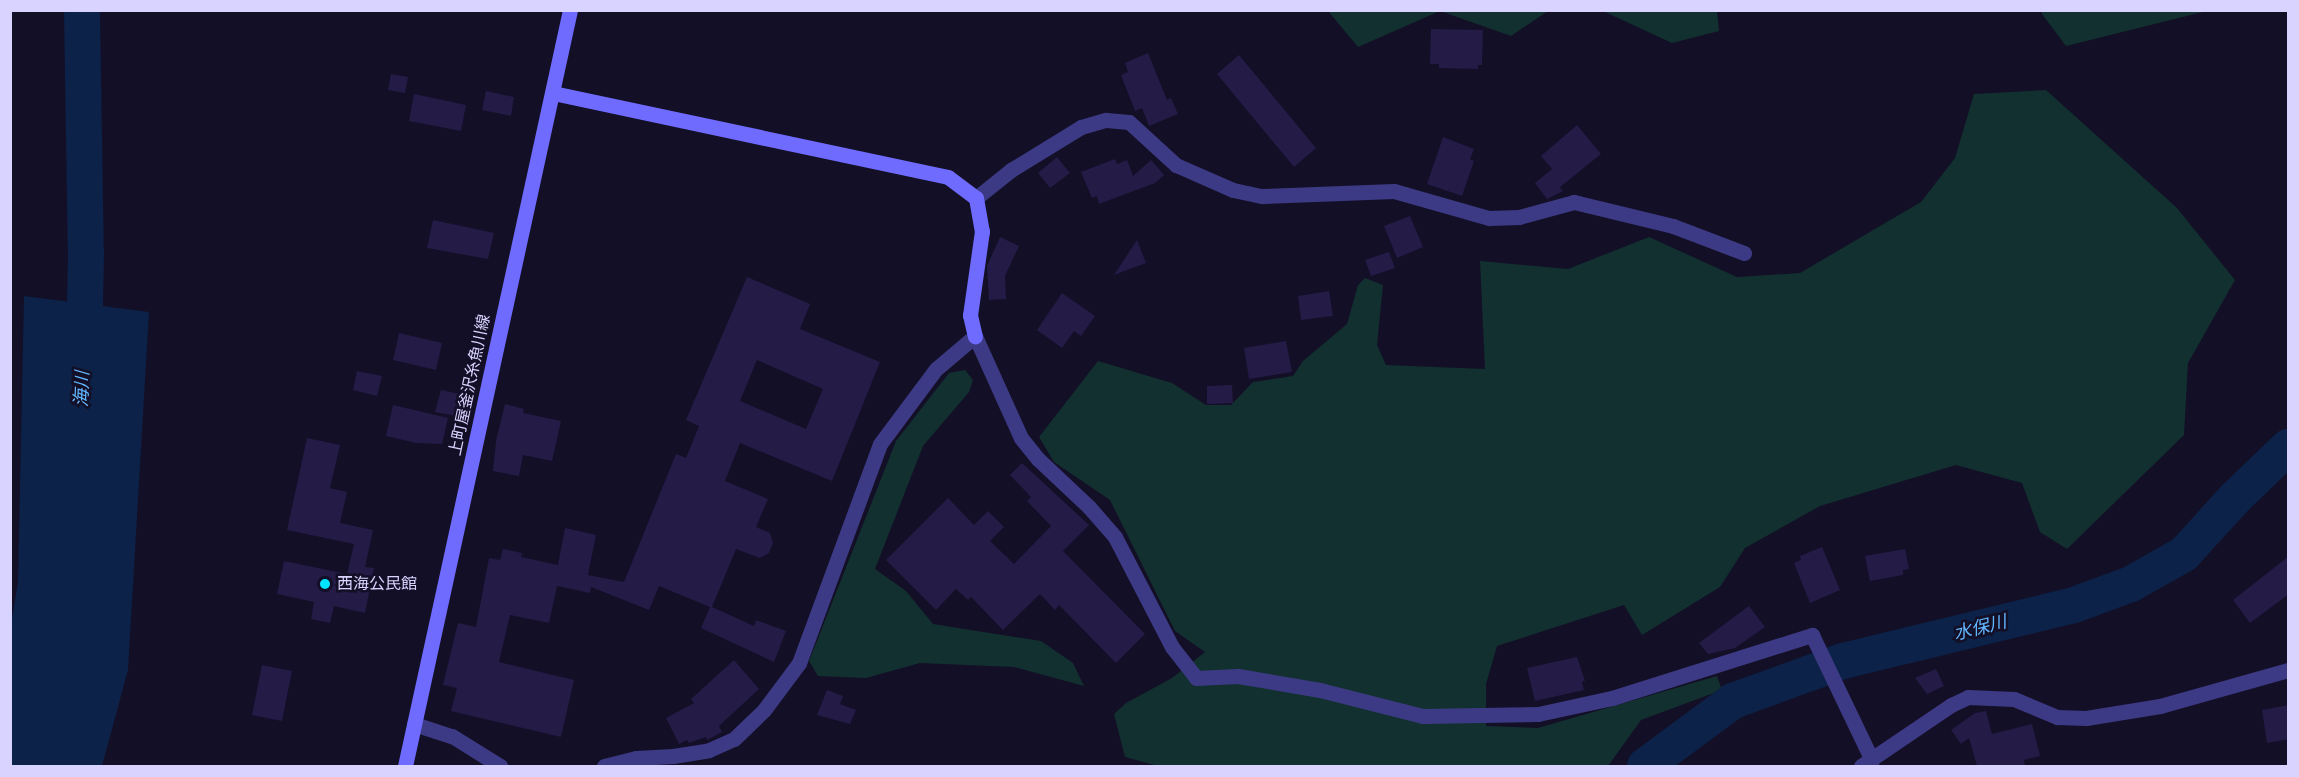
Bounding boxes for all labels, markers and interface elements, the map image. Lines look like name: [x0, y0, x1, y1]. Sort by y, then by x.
street label: 上町屋釜沢糸魚川線: [446, 313, 494, 457]
water label: 海川: [71, 371, 93, 407]
place label: 西海公民館: [337, 574, 417, 594]
marker: 西海公民館: [318, 577, 332, 591]
water label: 水保川: [1951, 611, 2009, 645]

